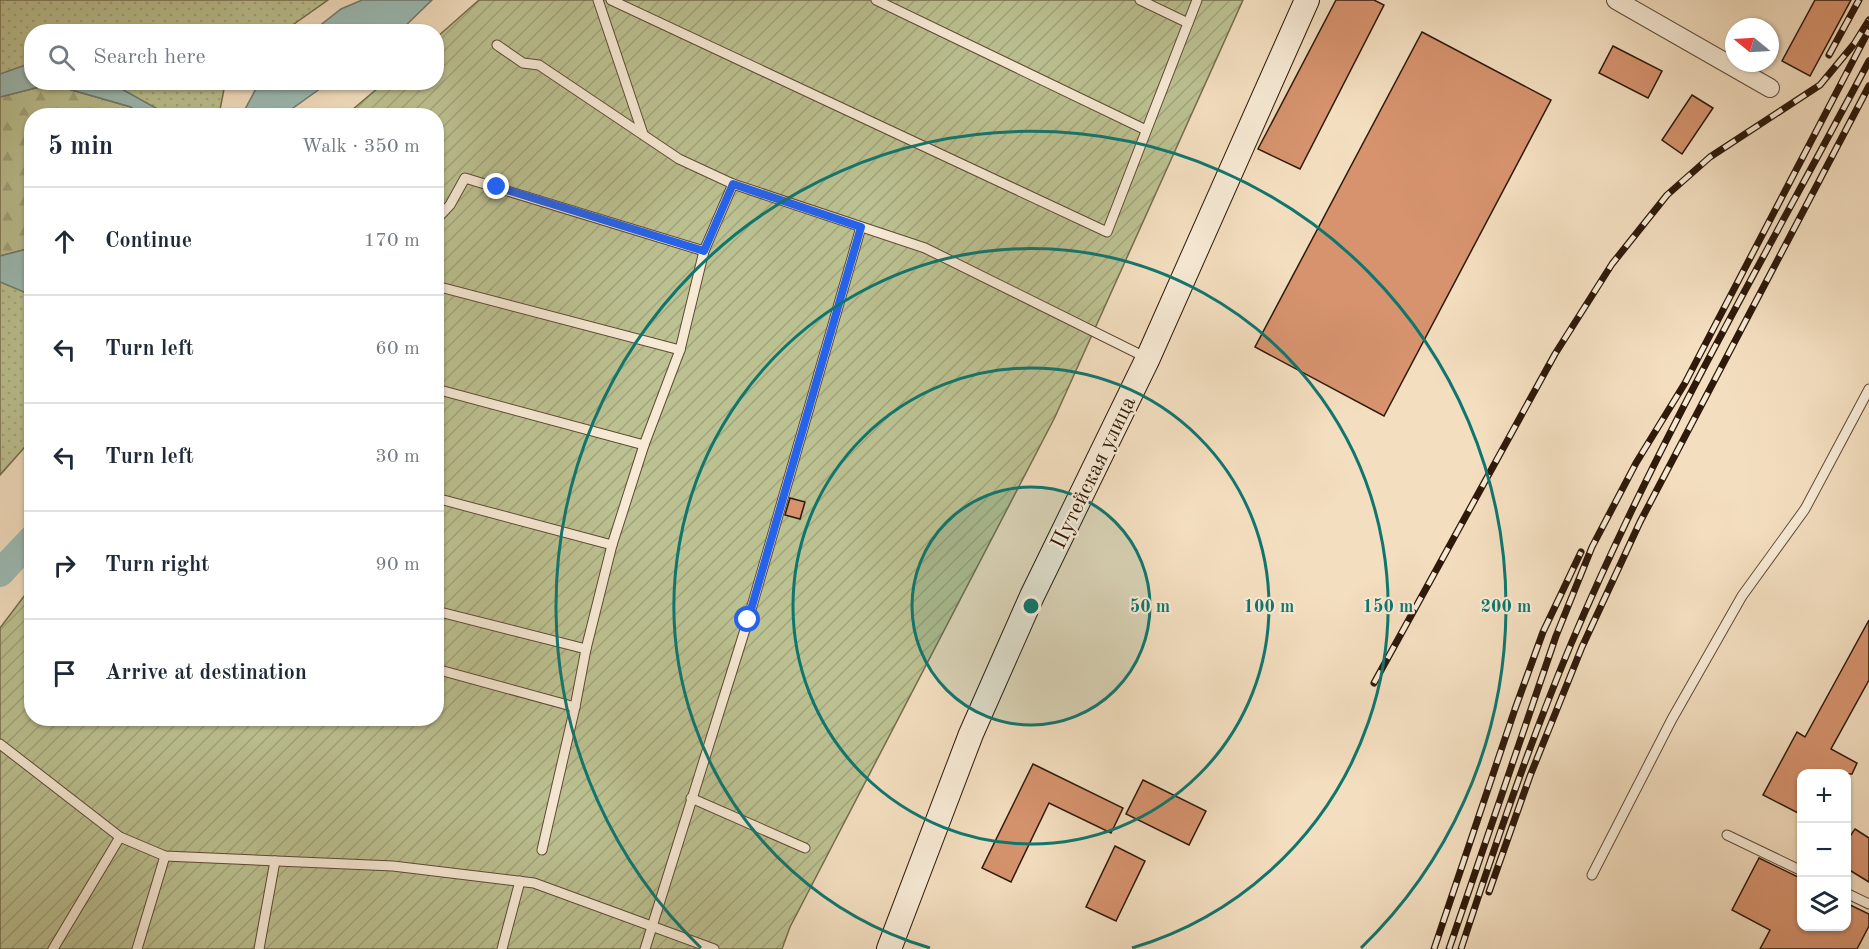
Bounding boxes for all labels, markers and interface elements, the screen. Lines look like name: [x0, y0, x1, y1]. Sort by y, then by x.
north arrow: [1725, 18, 1779, 72]
search box: [24, 24, 444, 90]
icon: search: [45, 41, 78, 74]
text: Search here: [93, 46, 206, 68]
text: 5 min: [48, 134, 113, 160]
text: Walk · 350 m: [301, 137, 420, 157]
route end: [483, 173, 509, 199]
icon: ahead: [48, 225, 81, 258]
text: Continue: [105, 230, 192, 252]
text: 170 m: [364, 231, 420, 251]
icon: left: [48, 333, 81, 366]
text: Turn left: [105, 338, 194, 360]
text: 60 m: [375, 339, 420, 359]
street label: Путейская улица: [1047, 393, 1140, 553]
icon: left: [48, 441, 81, 474]
text: Turn left: [105, 446, 194, 468]
text: 30 m: [375, 447, 420, 467]
icon: right: [48, 549, 81, 582]
text: Turn right: [105, 554, 209, 576]
text: 90 m: [375, 555, 420, 575]
centre of rings: [1021, 596, 1041, 616]
text: 50 m: [1130, 598, 1170, 616]
text: 100 m: [1244, 598, 1294, 616]
text: 150 m: [1363, 598, 1413, 616]
text: 200 m: [1481, 598, 1531, 616]
route start: [734, 606, 760, 632]
icon: arrive: [48, 657, 81, 690]
text: Arrive at destination: [105, 662, 307, 684]
map controls: [1797, 769, 1851, 931]
button: +: [1797, 769, 1851, 823]
button: −: [1797, 823, 1851, 877]
button: layers: [1797, 877, 1851, 931]

